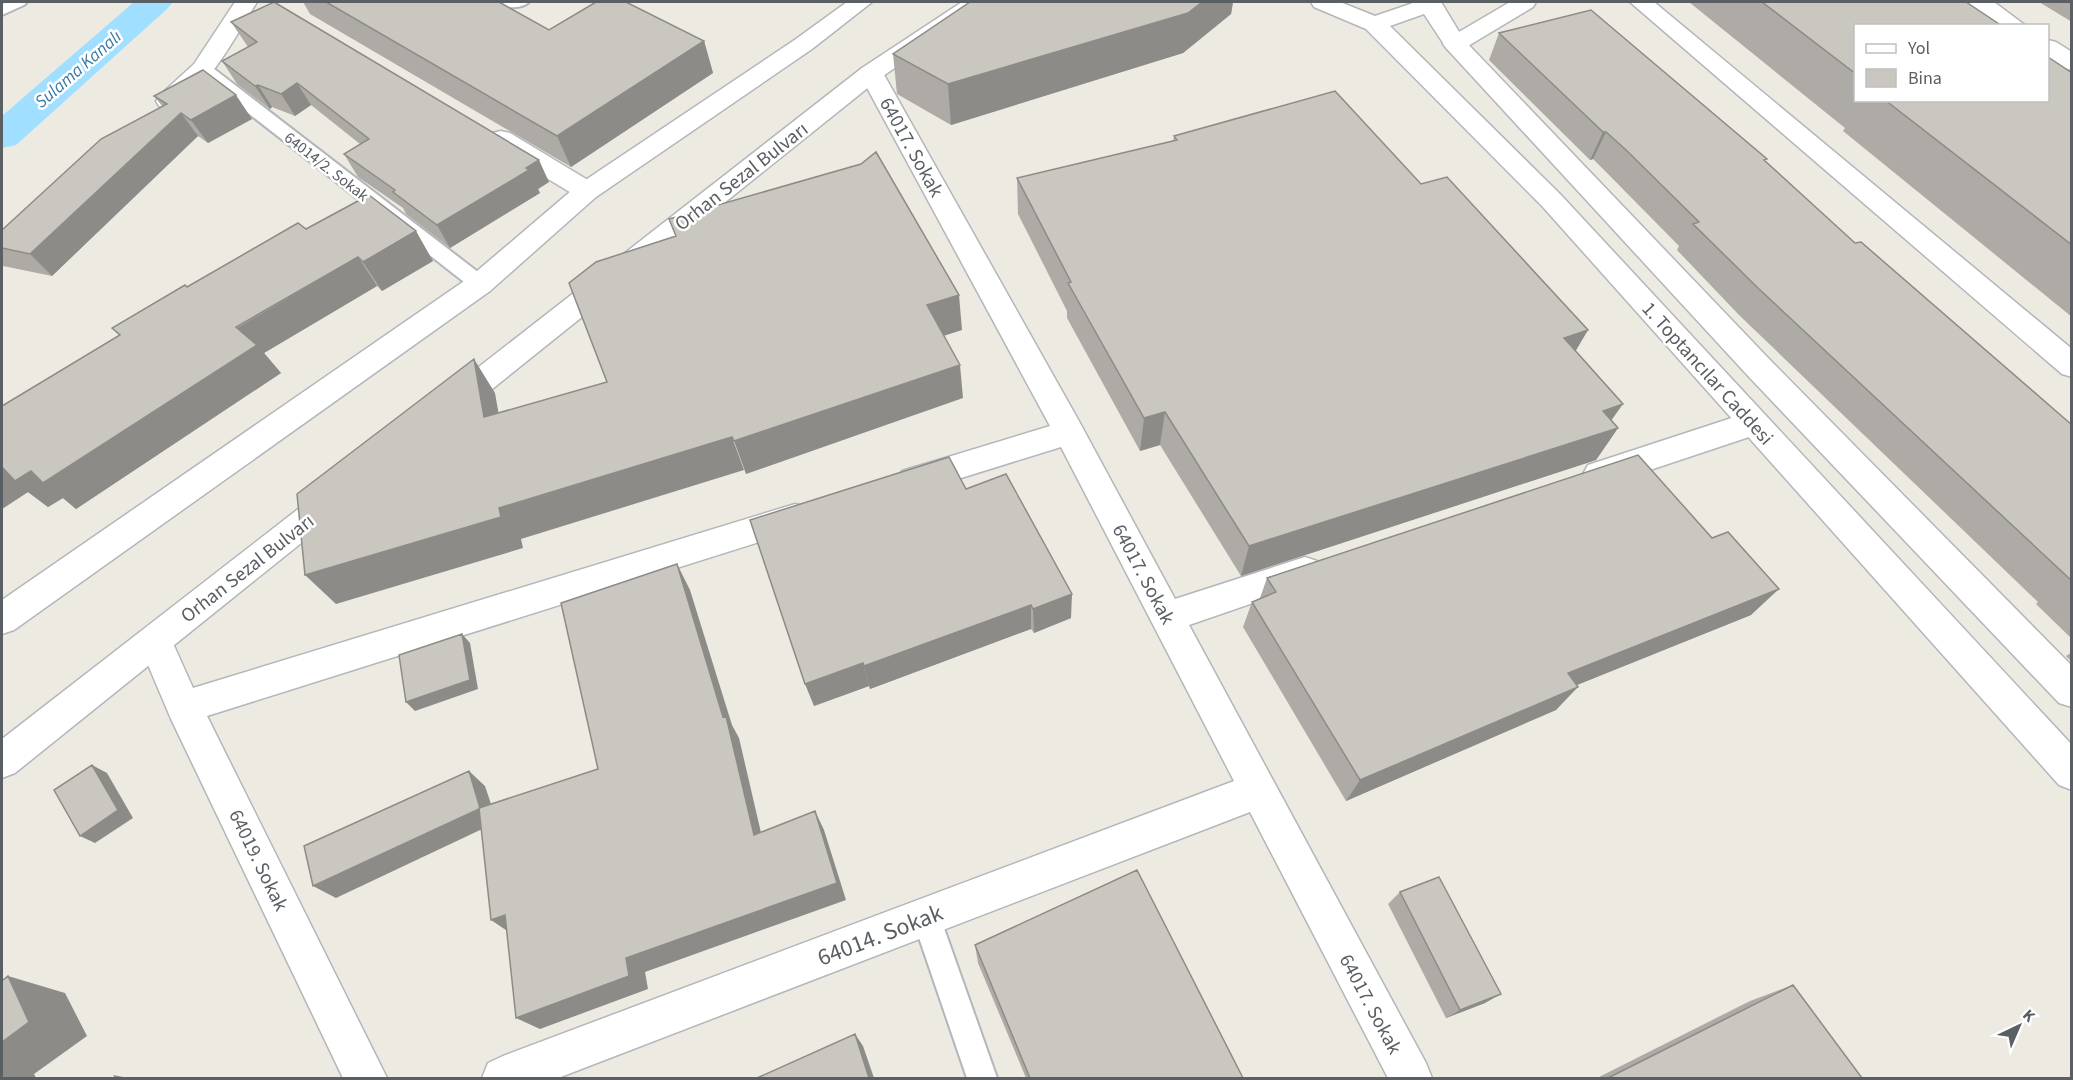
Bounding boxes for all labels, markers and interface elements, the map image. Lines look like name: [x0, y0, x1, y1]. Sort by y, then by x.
legend: [1854, 24, 2049, 102]
water label: Sulama Kanalı: [30, 25, 127, 114]
text: Yol: [1907, 36, 1930, 61]
text: Bina: [1908, 66, 1942, 91]
street label: 64017. Sokak: [872, 93, 950, 202]
street label: Orhan Sezal Bulvarı: [669, 116, 814, 238]
street label: 64014/2. Sokak: [280, 127, 373, 207]
street label: 1. Toptancılar Caddesi: [1635, 296, 1779, 452]
street label: Orhan Sezal Bulvarı: [175, 508, 320, 630]
street label: 64017. Sokak: [1105, 519, 1181, 630]
street label: 64019. Sokak: [221, 805, 295, 916]
street label: 64014. Sokak: [812, 895, 948, 975]
street label: 64017. Sokak: [1332, 949, 1408, 1060]
north arrow: [1989, 996, 2049, 1056]
text: K: [2018, 1005, 2040, 1027]

